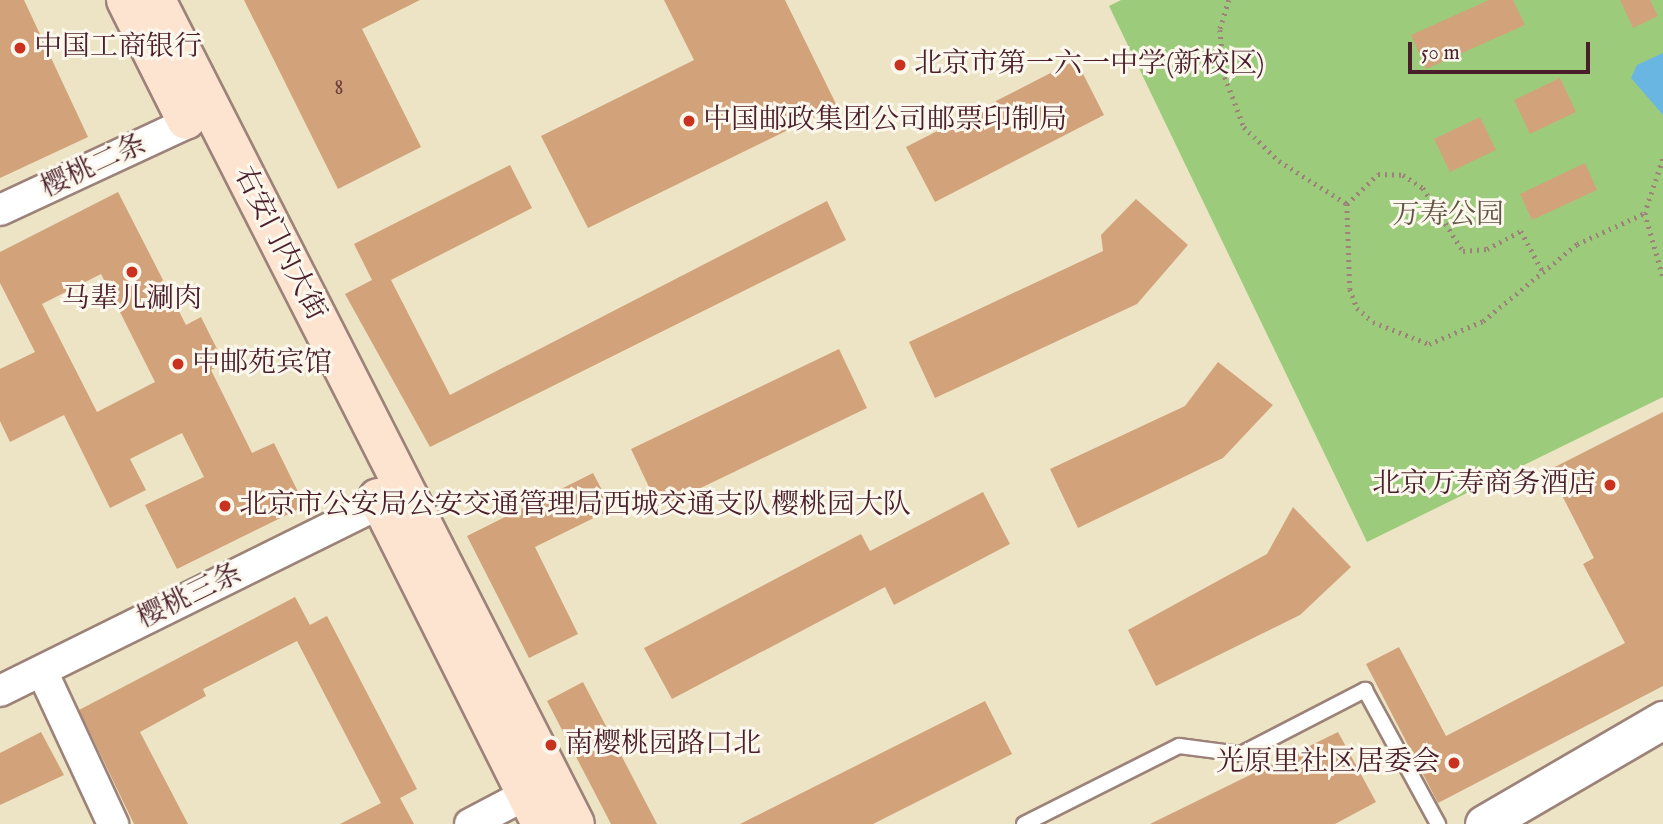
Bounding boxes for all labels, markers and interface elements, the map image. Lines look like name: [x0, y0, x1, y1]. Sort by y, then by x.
scale bar: [1411, 28, 1593, 72]
place label: 中国工商银行: [34, 31, 202, 65]
marker: 中国工商银行: [12, 40, 28, 56]
text: 50 m: [1421, 40, 1460, 67]
place label: 北京市第一六一中学(新校区): [914, 48, 1264, 82]
marker: 北京市第一六一中学(新校区): [892, 57, 908, 73]
house number: 8: [334, 74, 344, 102]
place label: 中国邮政集团公司邮票印制局: [703, 104, 1067, 138]
marker: 中国邮政集团公司邮票印制局: [681, 113, 697, 129]
street label: 樱桃二条: [36, 128, 152, 206]
street label: 右安门内大街: [226, 162, 332, 326]
park label: 万寿公园: [1392, 199, 1504, 233]
marker: 马辈儿涮肉: [124, 264, 140, 280]
place label: 马辈儿涮肉: [62, 283, 202, 317]
place label: 中邮苑宾馆: [192, 347, 332, 381]
marker: 中邮苑宾馆: [170, 356, 186, 372]
place label: 北京万寿商务酒店: [1372, 468, 1596, 502]
marker: 北京万寿商务酒店: [1602, 477, 1618, 493]
place label: 北京市公安局公安交通管理局西城交通支队樱桃园大队: [239, 489, 911, 523]
marker: 北京市公安局公安交通管理局西城交通支队樱桃园大队: [217, 498, 233, 514]
street label: 樱桃三条: [132, 557, 248, 637]
place label: 南樱桃园路口北: [565, 728, 761, 762]
marker: 南樱桃园路口北: [543, 737, 559, 753]
place label: 光原里社区居委会: [1216, 746, 1440, 780]
marker: 光原里社区居委会: [1446, 755, 1462, 771]

